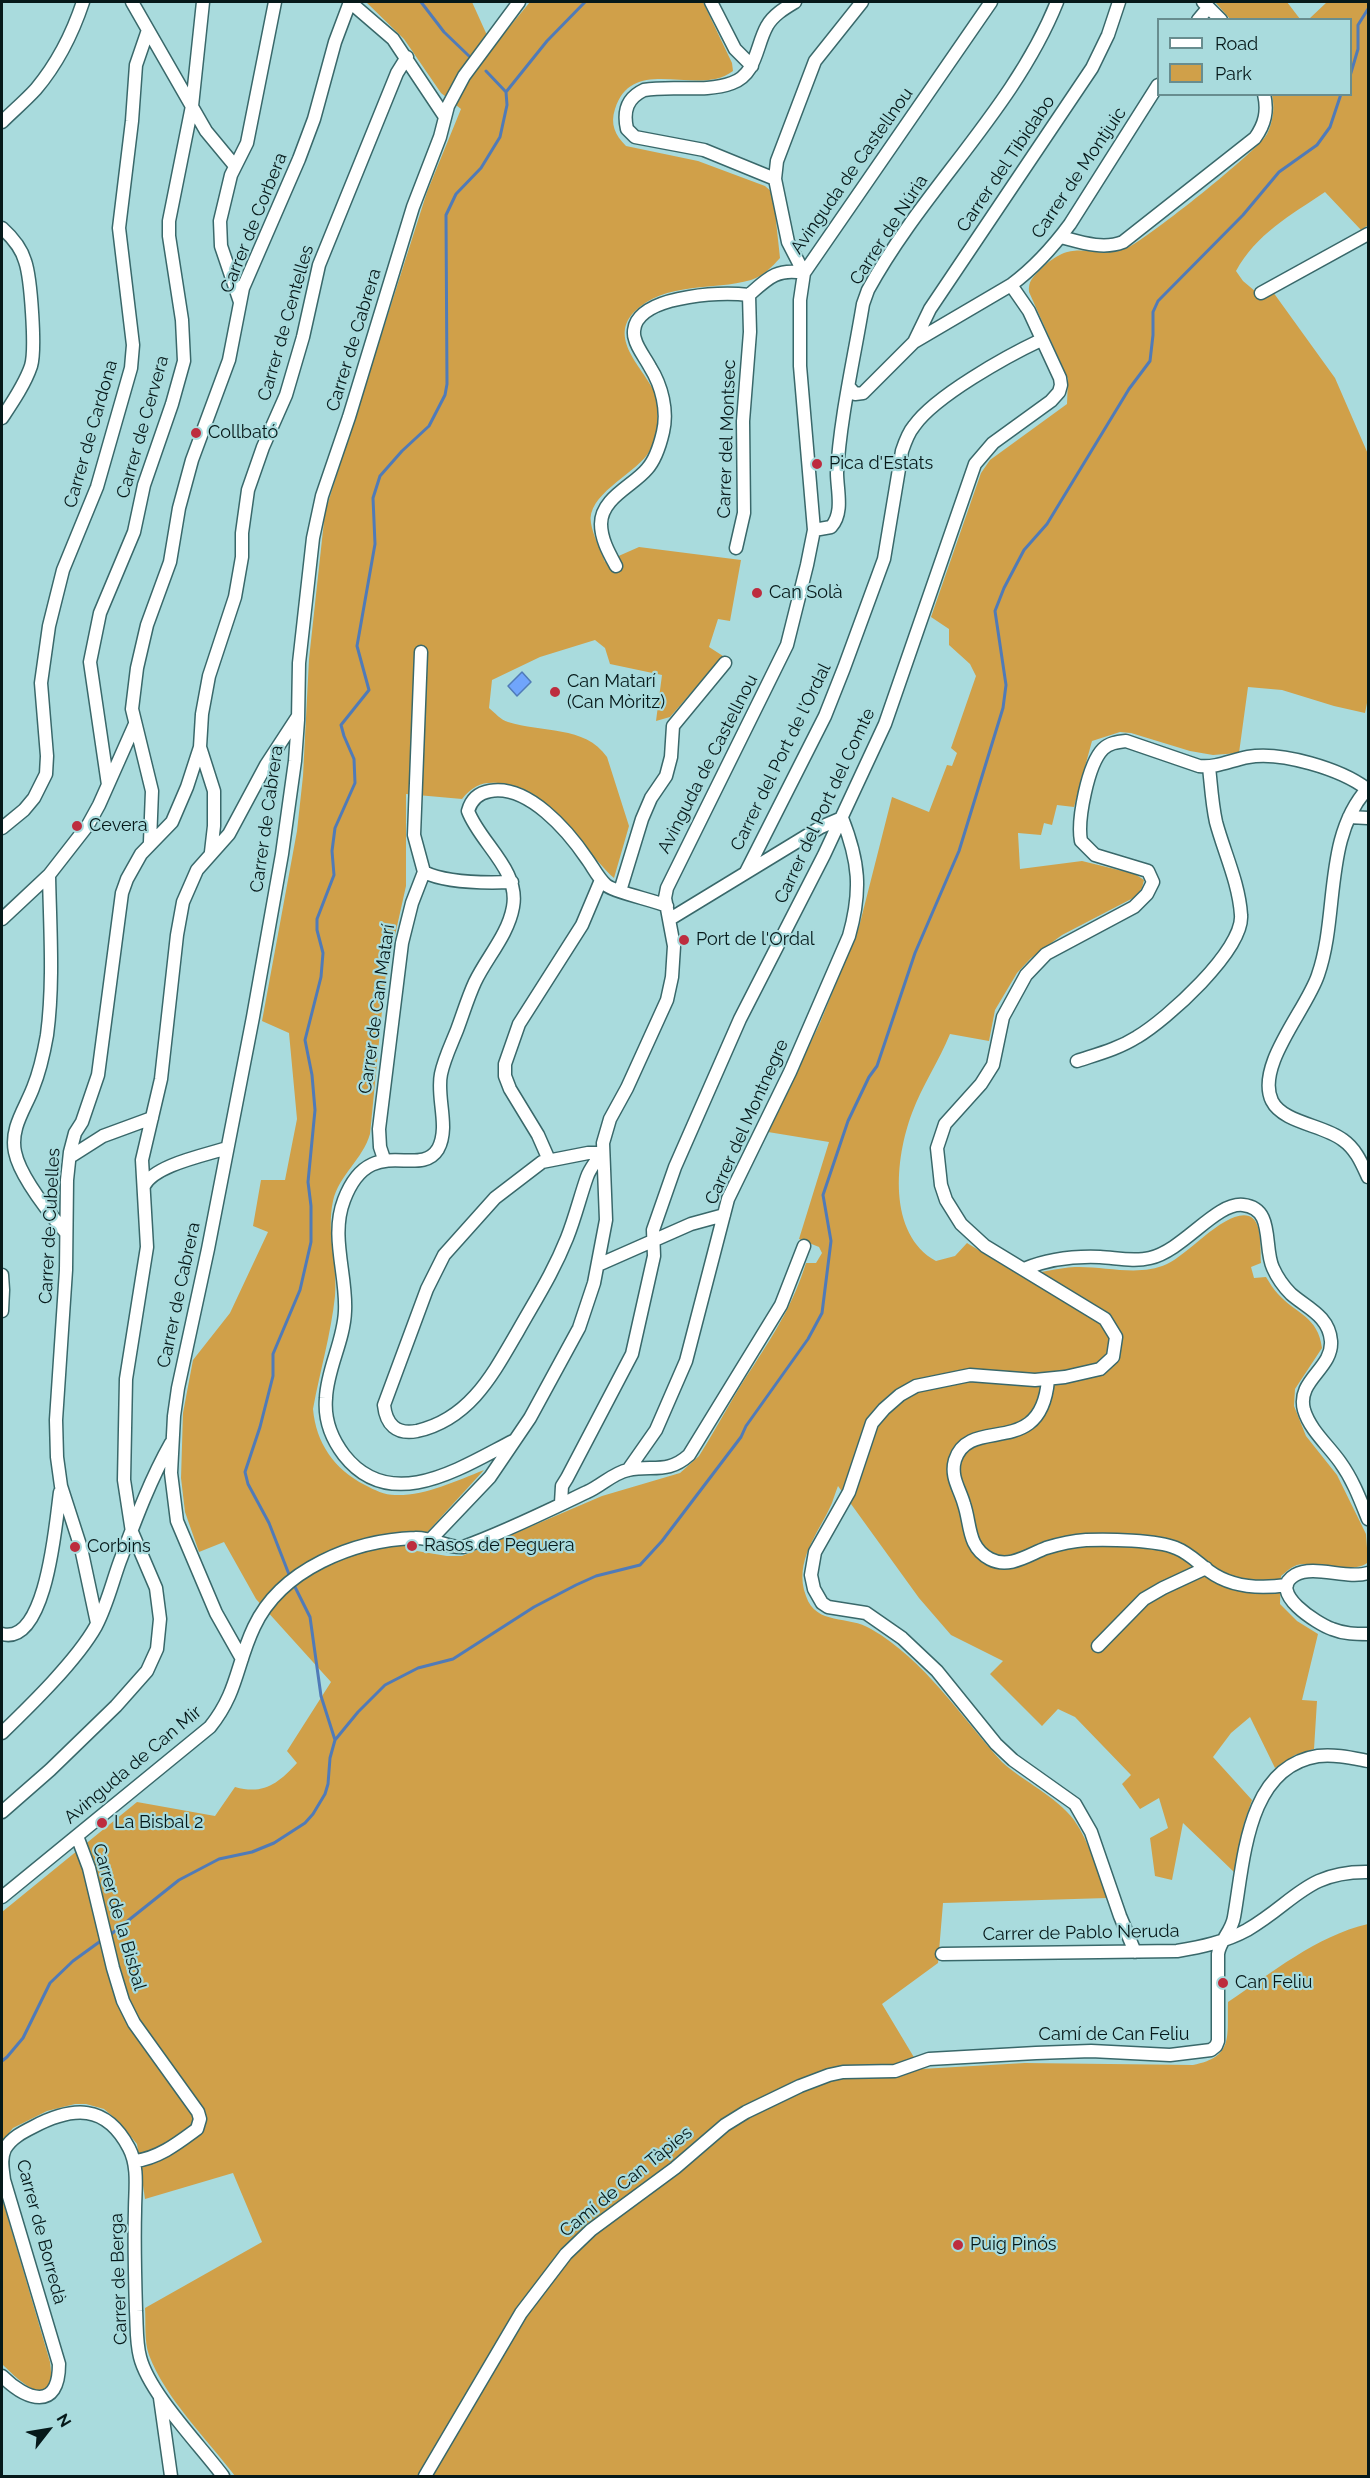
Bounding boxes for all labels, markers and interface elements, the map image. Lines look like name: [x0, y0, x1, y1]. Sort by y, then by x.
legend: [1157, 18, 1352, 96]
text: Road: [1215, 33, 1258, 54]
text: Park: [1215, 63, 1252, 84]
street label: Avinguda de Castellnou: [786, 84, 918, 258]
street label: Carrer del Tibidabo: [952, 92, 1060, 236]
street label: Carrer de Montjuic: [1027, 103, 1131, 243]
street label: Carrer de Corbera: [216, 150, 292, 296]
street label: Carrer de Núria: [845, 171, 933, 289]
street label: Carrer de Centelles: [253, 243, 319, 403]
street label: Carrer de Cabrera: [322, 266, 386, 414]
street label: Carrer de Cervera: [112, 353, 174, 501]
street label: Carrer de Cardona: [60, 358, 122, 510]
street label: Carrer del Montsec: [713, 359, 741, 519]
place label: Collbató: [208, 422, 278, 444]
marker: Collbató: [189, 426, 203, 440]
place label: Pica d'Estats: [829, 453, 933, 475]
marker: Pica d'Estats: [810, 457, 824, 471]
place label: Can Solà: [769, 582, 843, 604]
marker: Can Solà: [750, 586, 764, 600]
street label: Carrer del Port de l'Ordal: [726, 660, 836, 854]
place label: Can Matarí (Can Mòritz): [567, 671, 665, 714]
street label: Avinguda de Castellnou: [653, 671, 763, 857]
marker: Can Matarí (Can Mòritz): [548, 685, 562, 699]
street label: Carrer del Port del Comte: [770, 705, 880, 907]
street label: Carrer de Cabrera: [246, 744, 288, 894]
place label: Cevera: [89, 815, 148, 837]
marker: Cevera: [70, 819, 84, 833]
street label: Carrer de Can Matarí: [354, 923, 400, 1095]
place label: Port de l'Ordal: [696, 929, 815, 951]
marker: Port de l'Ordal: [677, 933, 691, 947]
street label: Carrer del Montnegre: [701, 1036, 793, 1208]
street label: Carrer de Cubelles: [35, 1147, 65, 1305]
street label: Carrer de Cabrera: [153, 1220, 205, 1370]
place label: Rasos de Peguera: [424, 1535, 575, 1557]
place label: Corbins: [87, 1536, 151, 1558]
marker: Rasos de Peguera: [405, 1539, 419, 1553]
marker: Corbins: [68, 1540, 82, 1554]
street label: Avinguda de Can Mir: [60, 1701, 206, 1829]
place label: La Bisbal 2: [114, 1812, 203, 1834]
marker: La Bisbal 2: [95, 1816, 109, 1830]
street label: Carrer de la Bisbal: [88, 1841, 150, 1993]
street label: Carrer de Pablo Neruda: [982, 1920, 1180, 1946]
place label: Can Feliu: [1235, 1972, 1312, 1994]
marker: Can Feliu: [1216, 1976, 1230, 1990]
street label: Camí de Can Feliu: [1039, 2024, 1189, 2046]
street label: Camí de Can Tàpies: [555, 2122, 697, 2242]
street label: Carrer de Borredà: [11, 2157, 71, 2307]
street label: Carrer de Berga: [106, 2213, 132, 2345]
place label: Puig Pinós: [970, 2234, 1057, 2256]
marker: Puig Pinós: [951, 2238, 965, 2252]
north arrow: [18, 2400, 78, 2460]
text: N: [53, 2410, 75, 2431]

